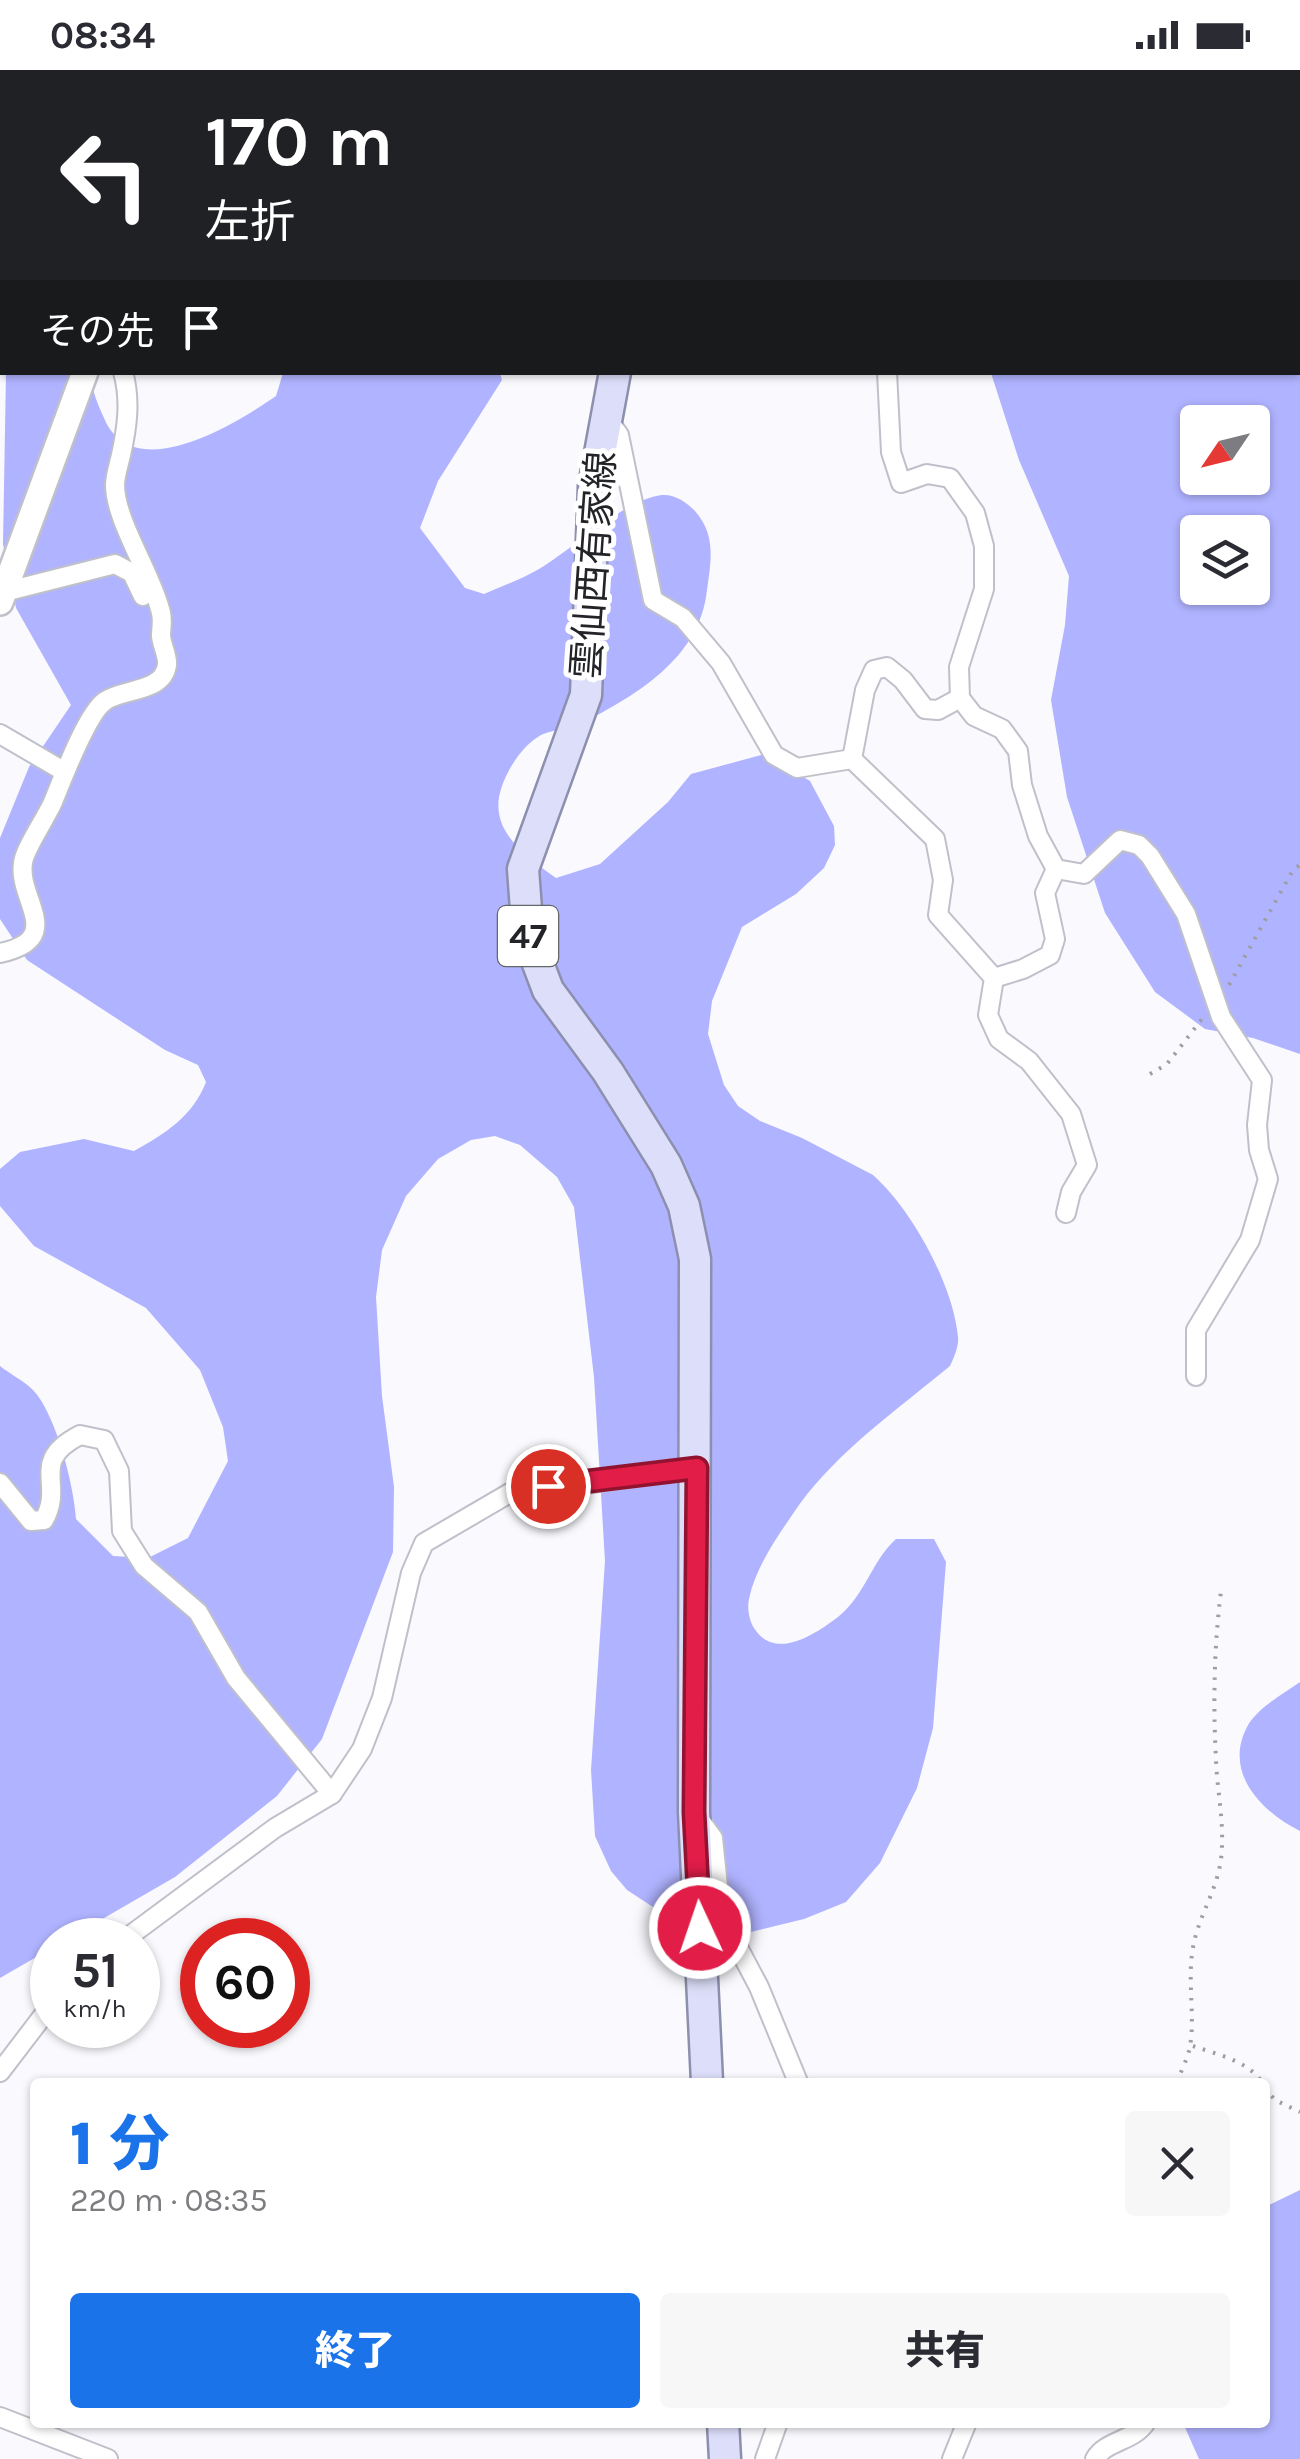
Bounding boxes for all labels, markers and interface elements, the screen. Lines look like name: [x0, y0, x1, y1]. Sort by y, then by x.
text: 08:34: [50, 13, 155, 58]
text: 170 m: [205, 101, 393, 183]
icon: left: [40, 110, 170, 240]
text: 左折: [205, 196, 295, 248]
icon: arrive: [174, 300, 229, 355]
text: その先: [40, 309, 154, 354]
north arrow: [1180, 405, 1270, 495]
map controls: [1180, 405, 1270, 605]
street label: 雲仙西有家線: [564, 450, 624, 680]
button: layers: [1180, 515, 1270, 605]
road number: 47: [498, 906, 558, 966]
pin: [506, 1444, 591, 1529]
icon: arrive: [521, 1459, 576, 1514]
position arrow: [648, 1876, 752, 1980]
speed limit sign: 60: [180, 1918, 310, 2048]
text: 51: [72, 1941, 118, 2000]
text: km/h: [63, 1994, 127, 2023]
text: 1 分: [70, 2109, 169, 2179]
button: close: [1125, 2111, 1230, 2216]
text: 220 m · 08:35: [70, 2182, 268, 2219]
button: 終了: [70, 2293, 640, 2408]
button: 共有: [660, 2293, 1230, 2408]

